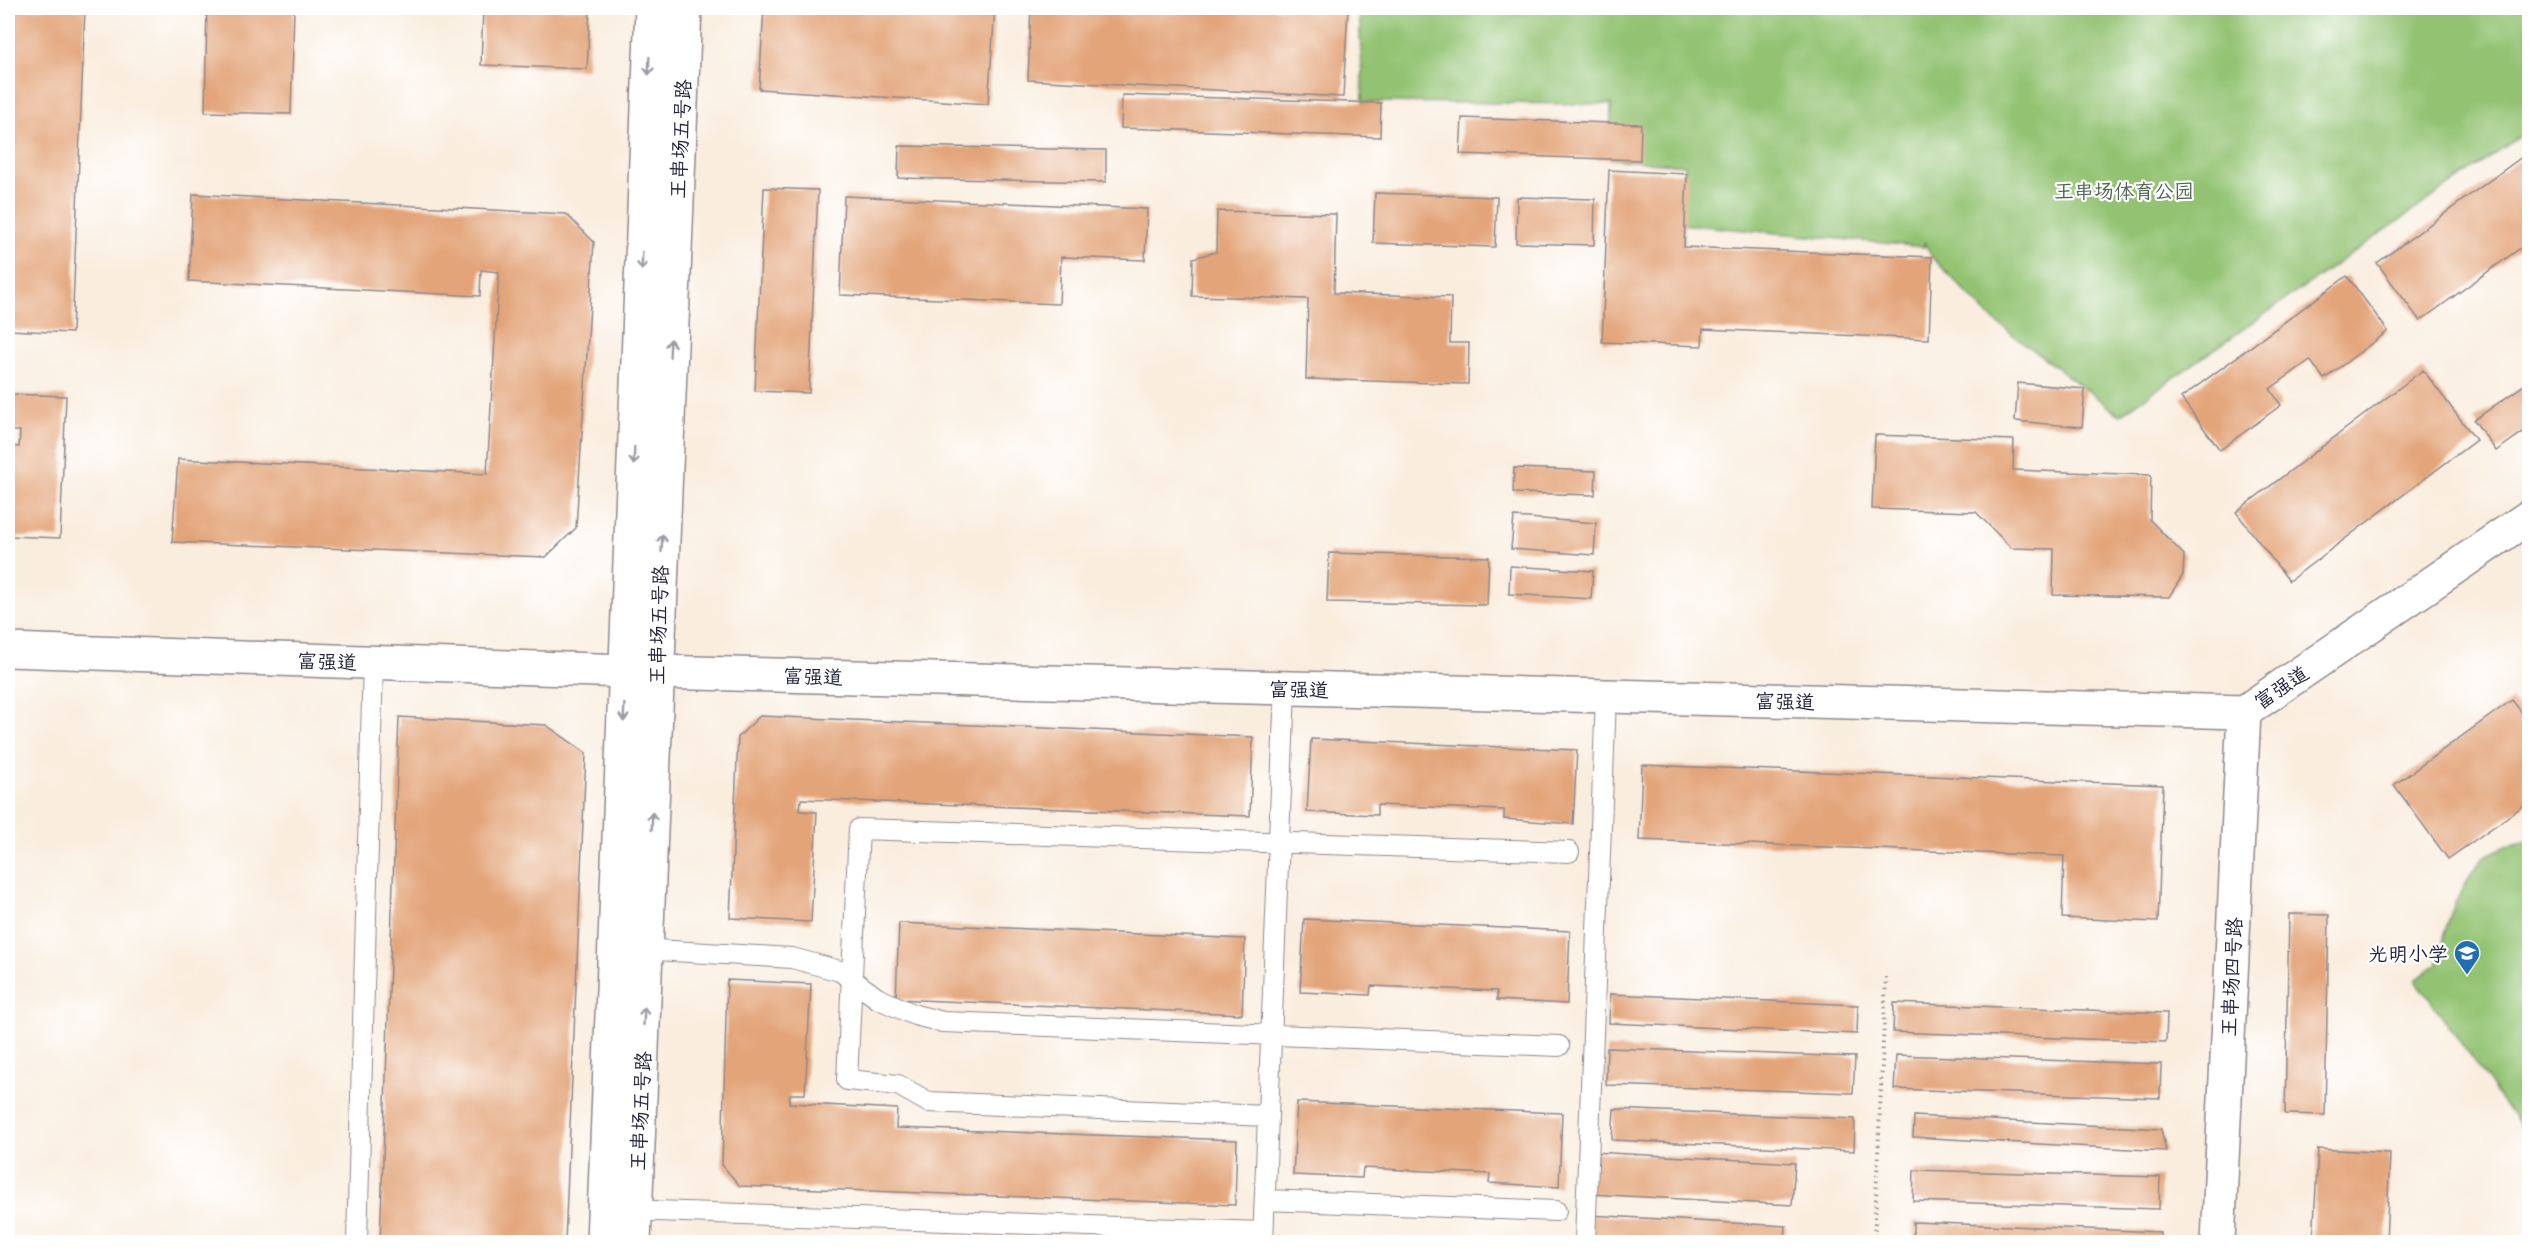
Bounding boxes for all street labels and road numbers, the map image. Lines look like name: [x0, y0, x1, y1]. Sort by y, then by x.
street label: 王串场五号路: [663, 77, 697, 200]
street label: 王串场五号路: [642, 564, 674, 685]
street label: 富强道: [297, 646, 357, 676]
street label: 富强道: [2249, 659, 2313, 715]
street label: 富强道: [783, 661, 843, 691]
street label: 富强道: [1269, 675, 1329, 703]
street label: 富强道: [1755, 687, 1815, 715]
street label: 王串场四号路: [2214, 915, 2248, 1038]
street label: 王串场五号路: [623, 1049, 657, 1172]

